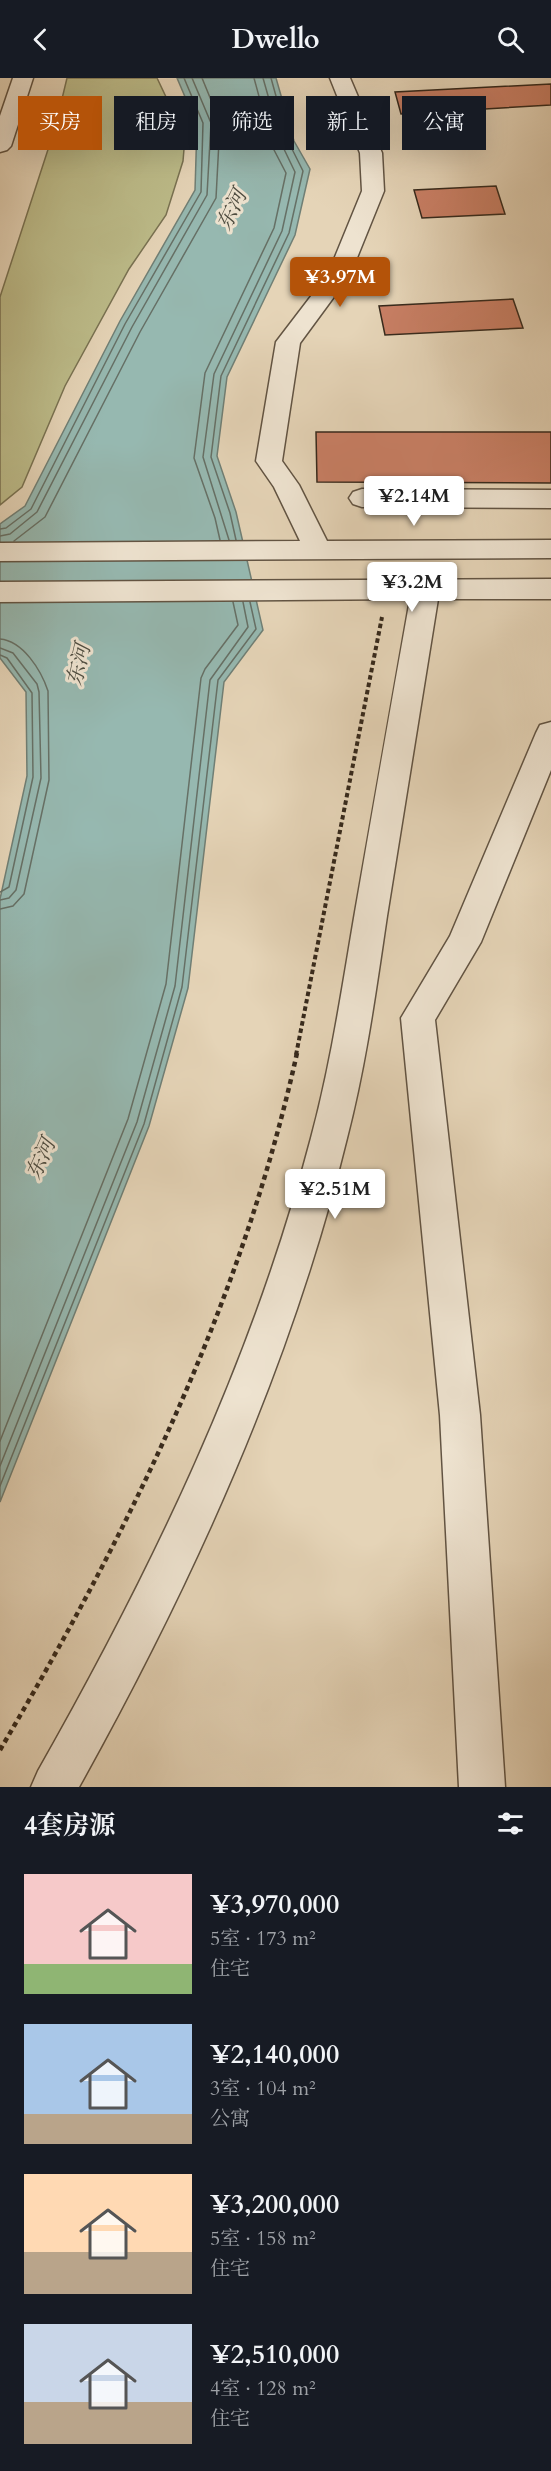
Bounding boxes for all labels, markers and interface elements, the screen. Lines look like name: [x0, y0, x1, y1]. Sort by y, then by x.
text: Dwello: [231, 21, 320, 58]
icon: back: [24, 23, 57, 56]
icon: search: [494, 23, 527, 56]
chip: 买房: [18, 96, 102, 150]
chip: 租房: [114, 96, 198, 150]
chip: 筛选: [210, 96, 294, 150]
chip: 新上: [306, 96, 390, 150]
chip: 公寓: [402, 96, 486, 150]
water label: 东河: [210, 181, 256, 235]
pin: ¥3.97M: [291, 257, 389, 308]
text: ¥3.97M: [304, 263, 376, 290]
pin: ¥2.14M: [365, 476, 463, 527]
text: ¥2.14M: [378, 482, 450, 509]
pin: ¥3.2M: [370, 562, 454, 613]
text: ¥3.2M: [381, 568, 443, 595]
water label: 东河: [60, 637, 99, 689]
water label: 东河: [19, 1130, 64, 1184]
pin: ¥2.51M: [286, 1169, 384, 1220]
text: ¥2.51M: [299, 1175, 371, 1202]
icon: filters: [494, 1807, 527, 1840]
text: 4套房源: [24, 1808, 115, 1843]
text: ¥3,970,000: [210, 1887, 339, 1922]
icon: home: [72, 1898, 144, 1970]
text: 5室 · 173 m²: [210, 1925, 316, 1952]
text: 住宅: [210, 1955, 250, 1982]
text: ¥2,140,000: [210, 2037, 339, 2072]
icon: home: [72, 2048, 144, 2120]
text: 3室 · 104 m²: [210, 2075, 316, 2102]
text: 公寓: [210, 2105, 250, 2132]
text: ¥3,200,000: [210, 2187, 339, 2222]
icon: home: [72, 2198, 144, 2270]
text: 5室 · 158 m²: [210, 2225, 316, 2252]
text: 住宅: [210, 2255, 250, 2282]
text: ¥2,510,000: [210, 2337, 339, 2372]
icon: home: [72, 2348, 144, 2420]
text: 4室 · 128 m²: [210, 2375, 316, 2402]
text: 住宅: [210, 2405, 250, 2432]

